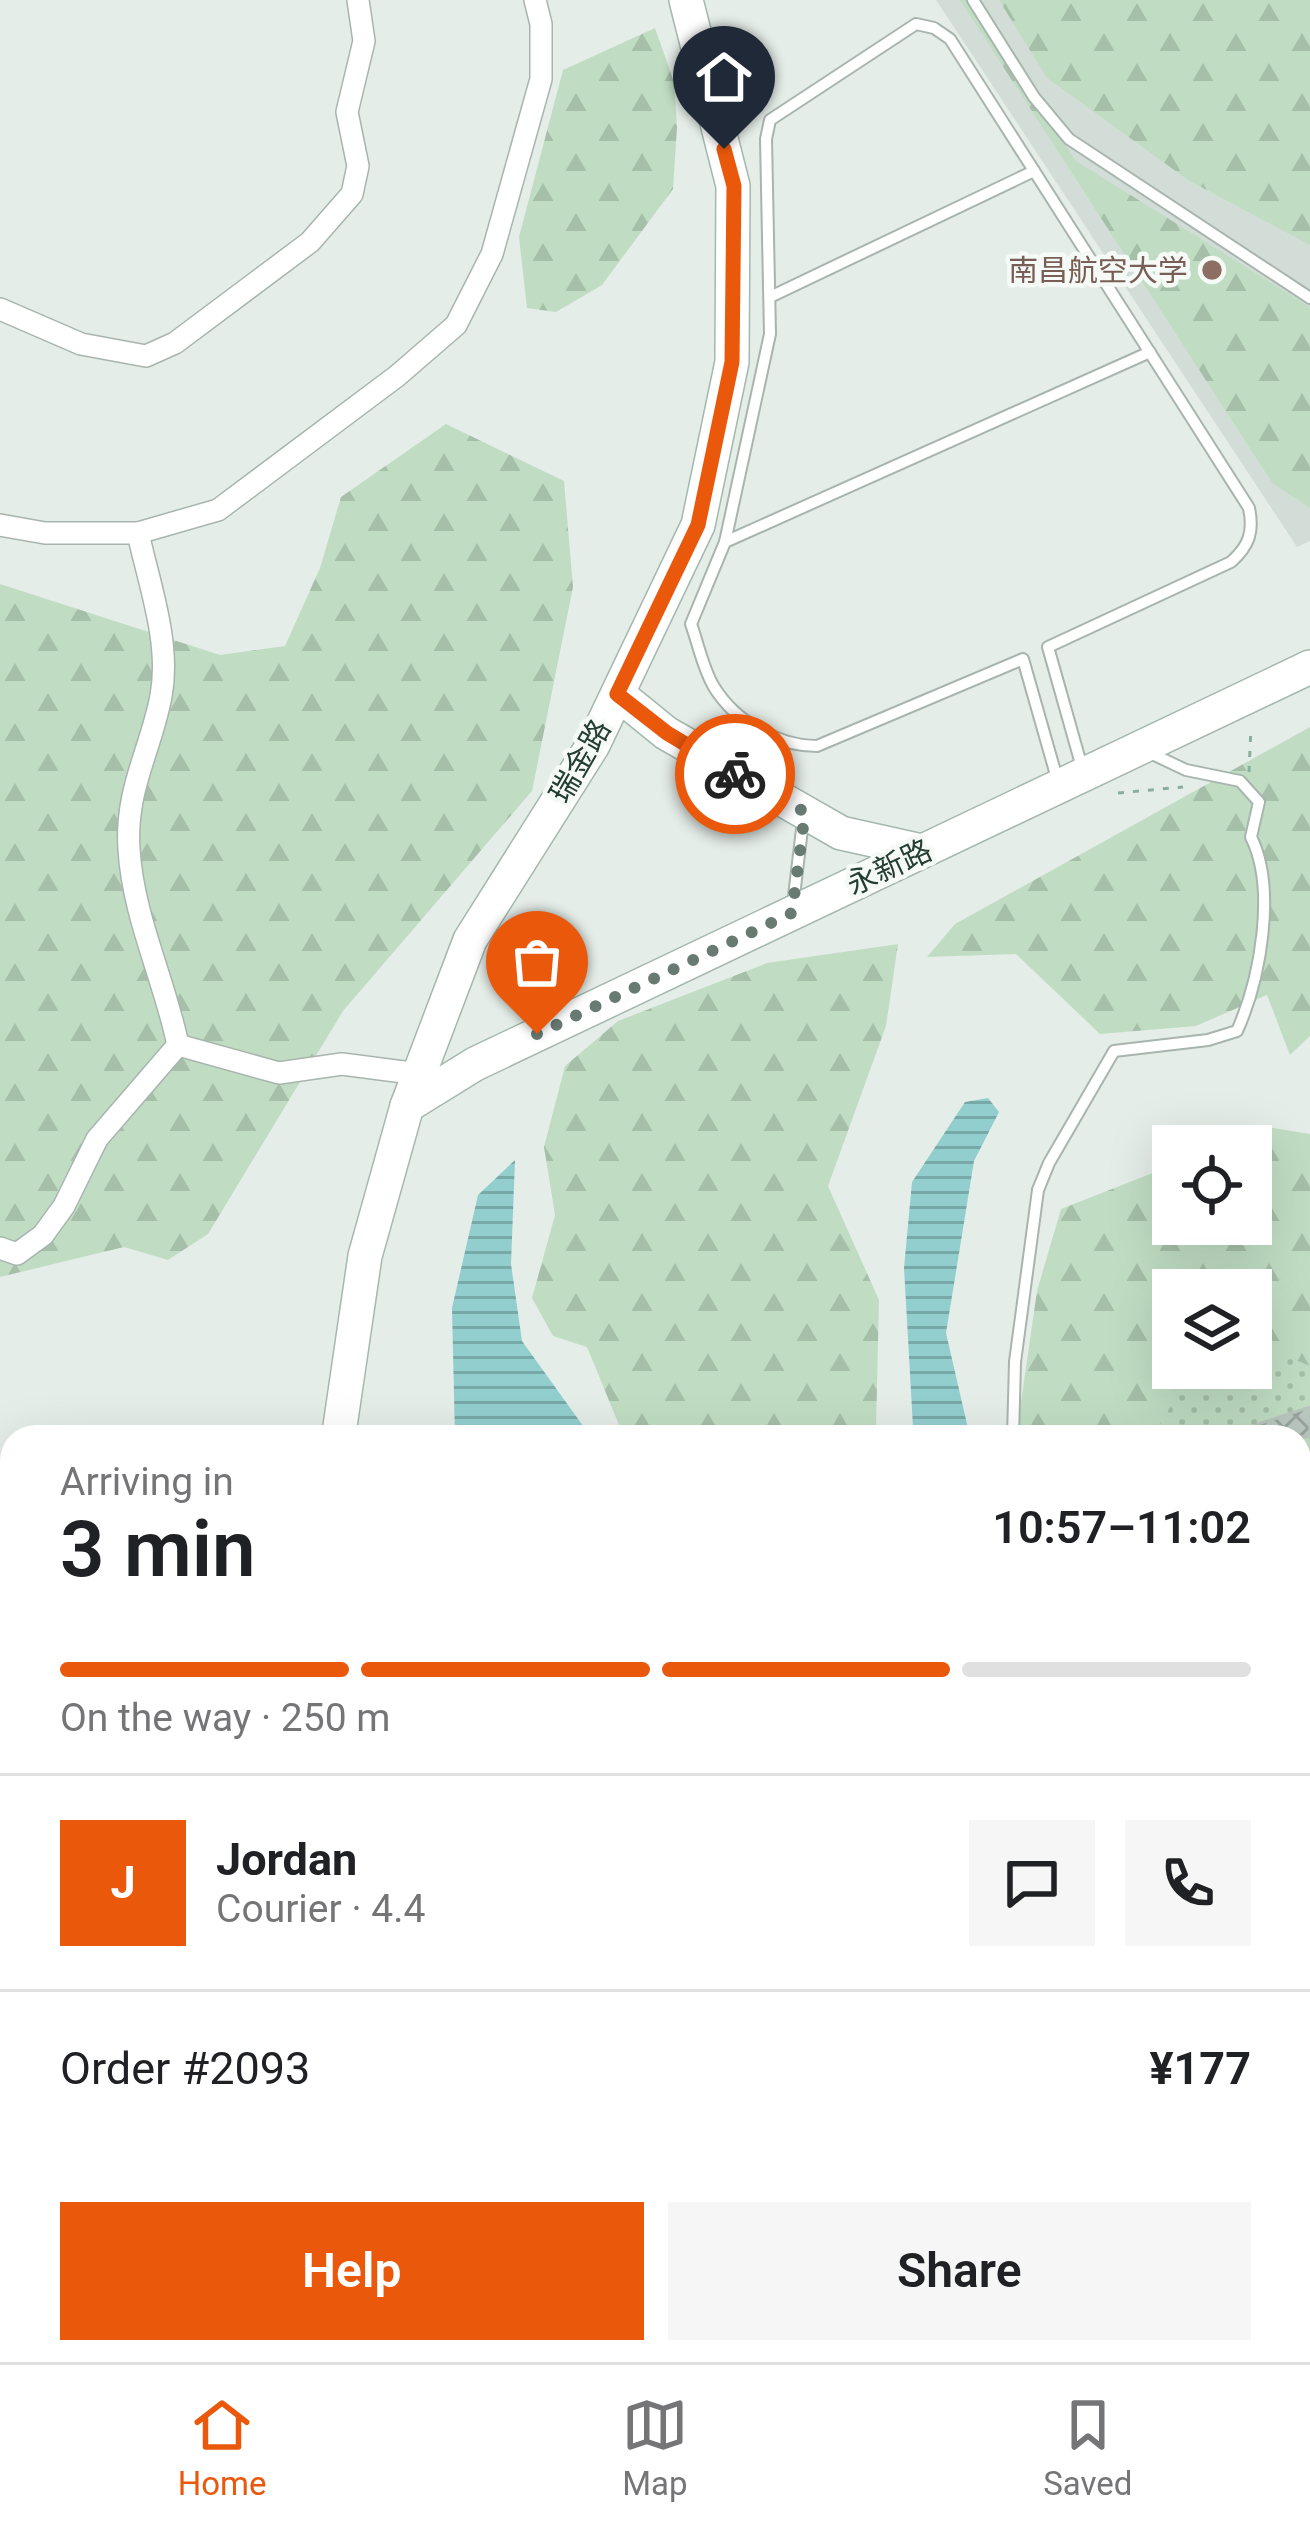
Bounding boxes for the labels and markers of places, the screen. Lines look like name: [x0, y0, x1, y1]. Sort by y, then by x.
pin: [673, 26, 775, 149]
place label: 南昌航空大学: [1008, 253, 1188, 288]
marker: 南昌航空大学: [1199, 257, 1225, 283]
pin: [486, 911, 588, 1034]

